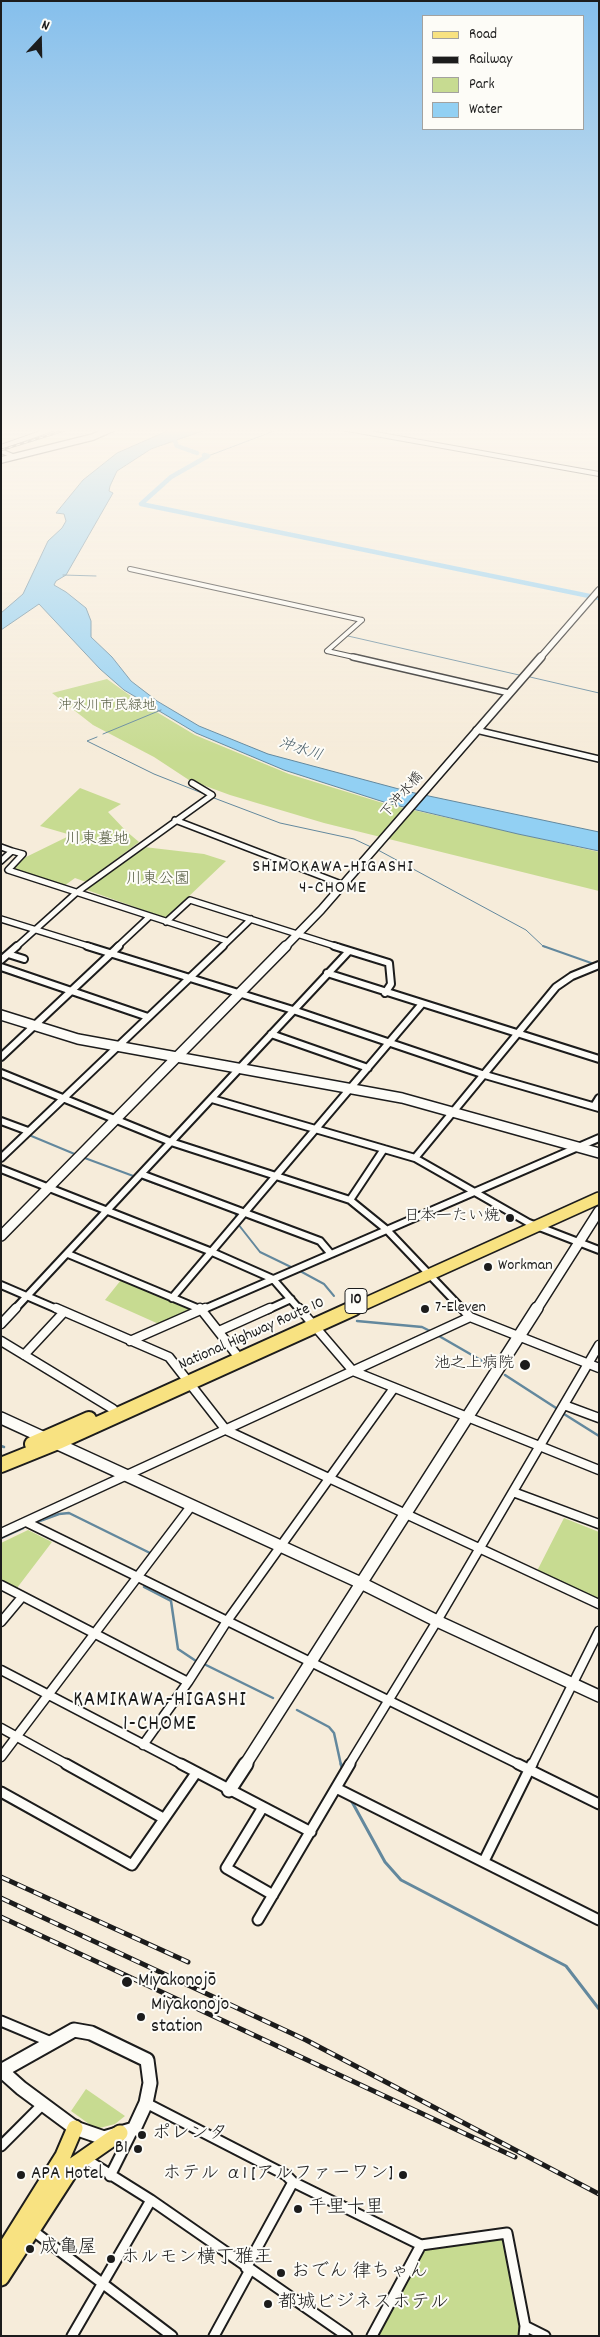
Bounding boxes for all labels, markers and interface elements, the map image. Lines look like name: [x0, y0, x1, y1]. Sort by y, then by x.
north arrow: [15, 15, 65, 65]
text: N: [39, 15, 52, 37]
legend: [422, 15, 585, 130]
text: Road: [469, 24, 497, 46]
text: Railway: [469, 49, 512, 71]
text: Park: [469, 74, 495, 96]
text: Water: [469, 99, 502, 121]
park label: 沖水川市民緑地: [58, 699, 156, 715]
water label: 沖水川: [276, 735, 324, 767]
street label: 下沖水橋: [378, 769, 428, 823]
park label: 川東墓地: [65, 831, 129, 851]
district label: SHIMOKAWA-HIGASHI 4-CHOME: [250, 858, 416, 901]
park label: 川東公園: [126, 871, 190, 891]
place label: 日本一たい焼: [404, 1208, 500, 1228]
marker: 日本一たい焼: [504, 1212, 516, 1224]
place label: Workman: [498, 1257, 553, 1277]
marker: Workman: [482, 1261, 494, 1273]
road number: 10: [345, 1288, 367, 1314]
street label: National Highway Route 10: [176, 1294, 328, 1376]
place label: 7-Eleven: [435, 1299, 486, 1319]
marker: 7-Eleven: [419, 1303, 431, 1315]
place label: 池之上病院: [434, 1355, 514, 1375]
marker: 池之上病院: [518, 1358, 532, 1372]
district label: KAMIKAWA-HIGASHI 1-CHOME: [71, 1689, 249, 1739]
place label: Miyakonojō: [138, 1971, 216, 1993]
marker: Miyakonojō: [120, 1975, 134, 1989]
place label: Miyakonojo station: [151, 1995, 229, 2039]
marker: Miyakonojo station: [135, 2011, 147, 2023]
place label: ポレンタ: [152, 2124, 228, 2146]
marker: ポレンタ: [136, 2129, 148, 2141]
place label: B1: [115, 2138, 128, 2160]
marker: B1: [132, 2143, 144, 2155]
place label: APA Hotel: [31, 2164, 103, 2186]
place label: ホテル α1 [アルファーワン]: [162, 2164, 393, 2186]
marker: APA Hotel: [15, 2169, 27, 2181]
marker: ホテル α1 [アルファーワン]: [397, 2169, 409, 2181]
place label: 千里十里: [308, 2198, 384, 2220]
marker: 千里十里: [292, 2203, 304, 2215]
place label: 成亀屋: [40, 2238, 97, 2260]
marker: 成亀屋: [24, 2243, 36, 2255]
place label: ホルモン横丁雅王: [121, 2248, 273, 2270]
marker: ホルモン横丁雅王: [105, 2253, 117, 2265]
place label: おでん 律ちゃん: [291, 2262, 428, 2284]
marker: おでん 律ちゃん: [275, 2267, 287, 2279]
place label: 都城ビジネスホテル: [278, 2293, 449, 2315]
marker: 都城ビジネスホテル: [262, 2298, 274, 2310]

